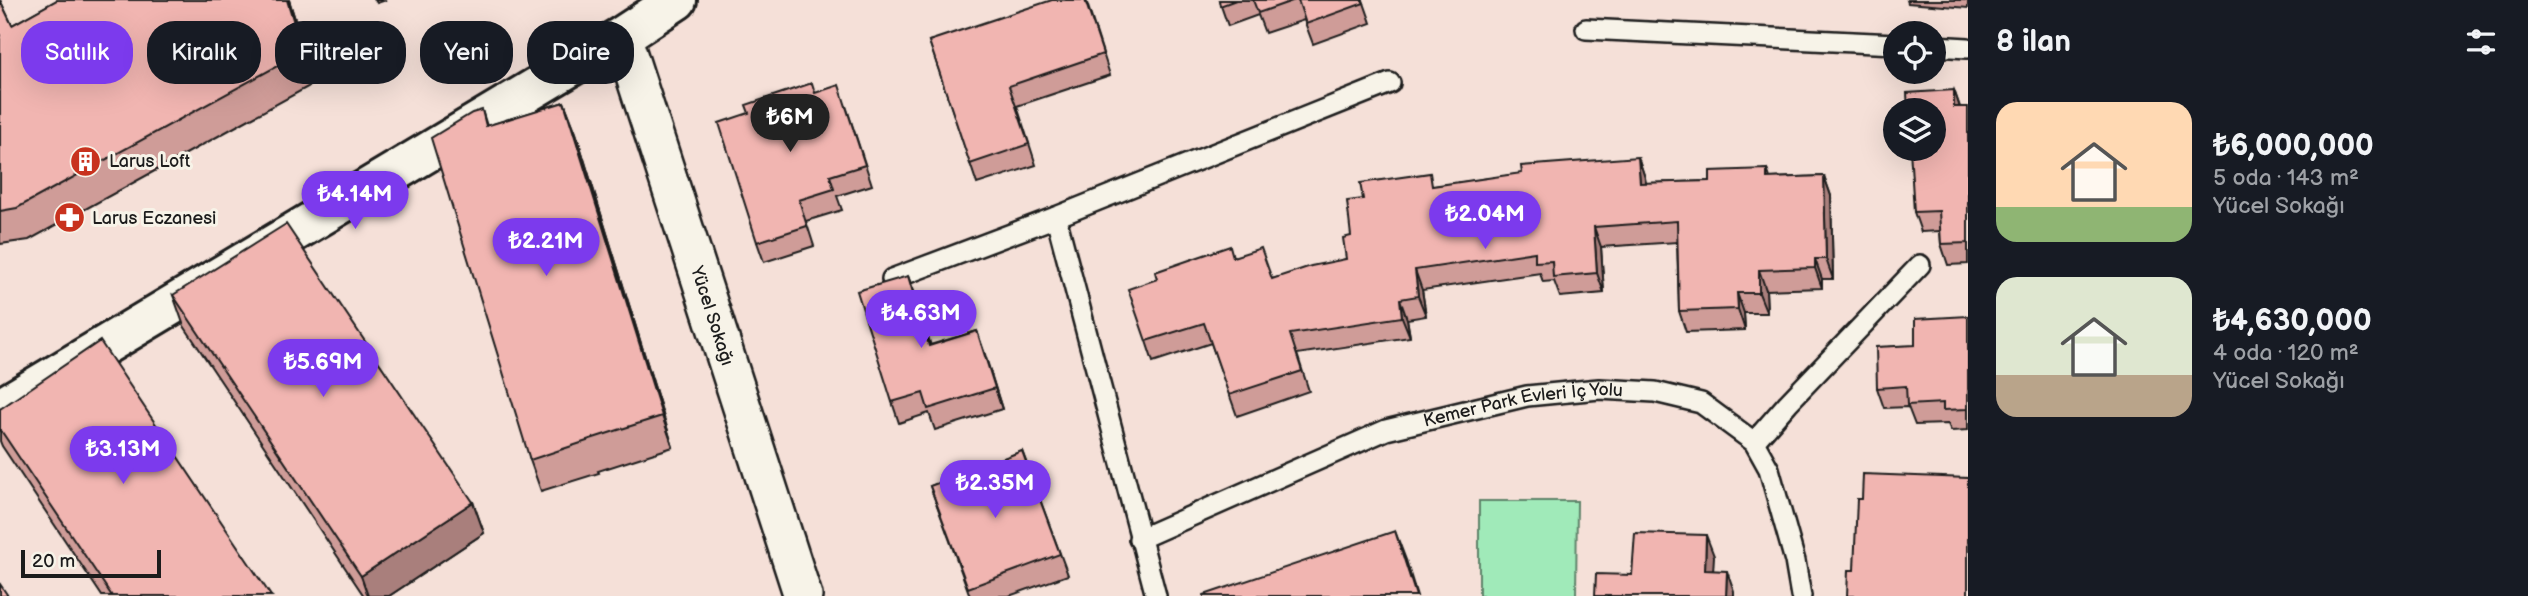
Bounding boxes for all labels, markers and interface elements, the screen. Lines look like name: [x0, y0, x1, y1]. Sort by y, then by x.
chip: Satılık: [21, 21, 133, 84]
chip: Kiralık: [147, 21, 261, 84]
chip: Filtreler: [275, 21, 406, 84]
chip: Yeni: [420, 21, 513, 84]
chip: Daire: [527, 21, 634, 84]
map controls: [1883, 21, 1946, 161]
button: locate: [1883, 21, 1946, 84]
icon: filters: [2462, 23, 2500, 61]
text: 8 ilan: [1996, 24, 2071, 60]
pin: ₺6M: [756, 94, 824, 154]
button: layers: [1883, 98, 1946, 161]
text: ₺6M: [767, 103, 813, 131]
text: ₺6,000,000: [2213, 128, 2374, 164]
icon: home: [2052, 130, 2136, 214]
building icon: Larus Loft: [69, 144, 103, 178]
place label: Larus Loft: [109, 151, 191, 172]
text: 5 oda · 143 m²: [2213, 164, 2359, 192]
pin: ₺4.14M: [298, 172, 412, 231]
text: ₺4.14M: [318, 180, 392, 208]
pin: ₺2.04M: [1428, 191, 1542, 251]
text: Yücel Sokağı: [2213, 192, 2345, 220]
text: ₺2.04M: [1445, 200, 1525, 228]
pharmacy icon: Larus Eczanesi: [52, 201, 86, 235]
place label: Larus Eczanesi: [92, 208, 216, 229]
pin: ₺2.21M: [489, 218, 603, 278]
text: ₺2.21M: [509, 227, 583, 255]
street label: Yücel Sokağı: [686, 263, 738, 368]
pin: ₺4.63M: [864, 290, 978, 350]
text: ₺4.63M: [882, 299, 960, 327]
text: ₺4,630,000: [2213, 303, 2372, 339]
icon: home: [2052, 305, 2136, 389]
text: 4 oda · 120 m²: [2213, 339, 2359, 367]
pin: ₺5.69M: [266, 340, 380, 399]
text: ₺5.69M: [284, 348, 362, 376]
text: Yücel Sokağı: [2213, 367, 2345, 395]
street label: Kemer Park Evleri İç Yolu: [1421, 378, 1623, 431]
pin: ₺3.13M: [66, 426, 180, 486]
text: ₺3.13M: [86, 435, 160, 463]
pin: ₺2.35M: [938, 461, 1052, 520]
text: ₺2.35M: [956, 469, 1034, 497]
scale bar: [21, 547, 161, 579]
text: 20 m: [32, 550, 75, 573]

